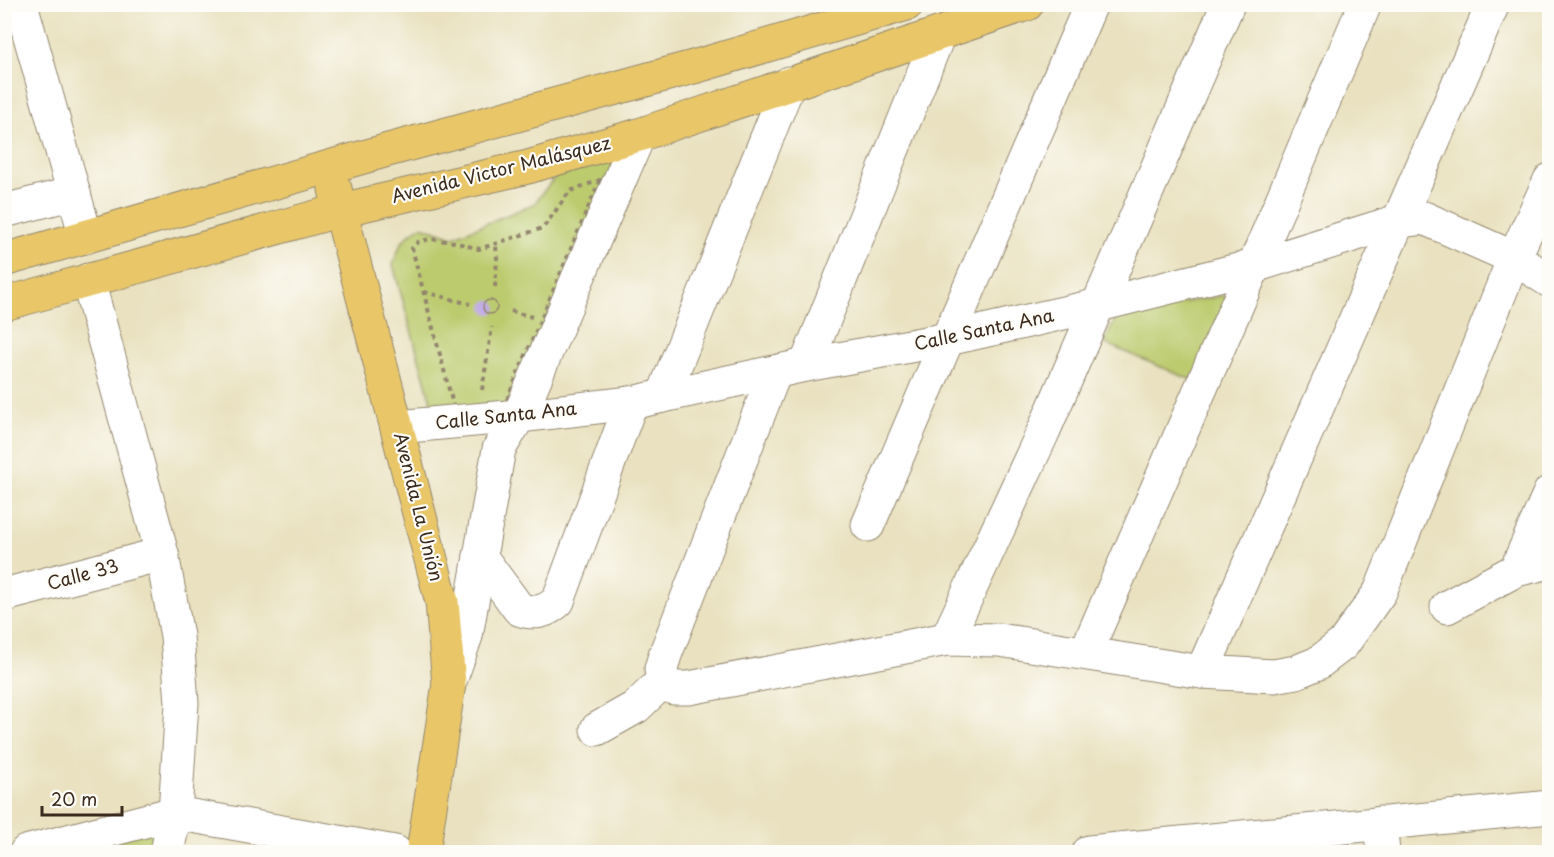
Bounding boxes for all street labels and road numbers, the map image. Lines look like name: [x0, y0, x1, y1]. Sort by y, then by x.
street label: Avenida Victor Malásquez: [388, 128, 613, 209]
street label: Calle Santa Ana: [911, 300, 1057, 356]
street label: Calle Santa Ana: [434, 394, 579, 435]
street label: Avenida La Unión: [388, 429, 451, 584]
street label: Calle 33: [44, 551, 121, 596]

